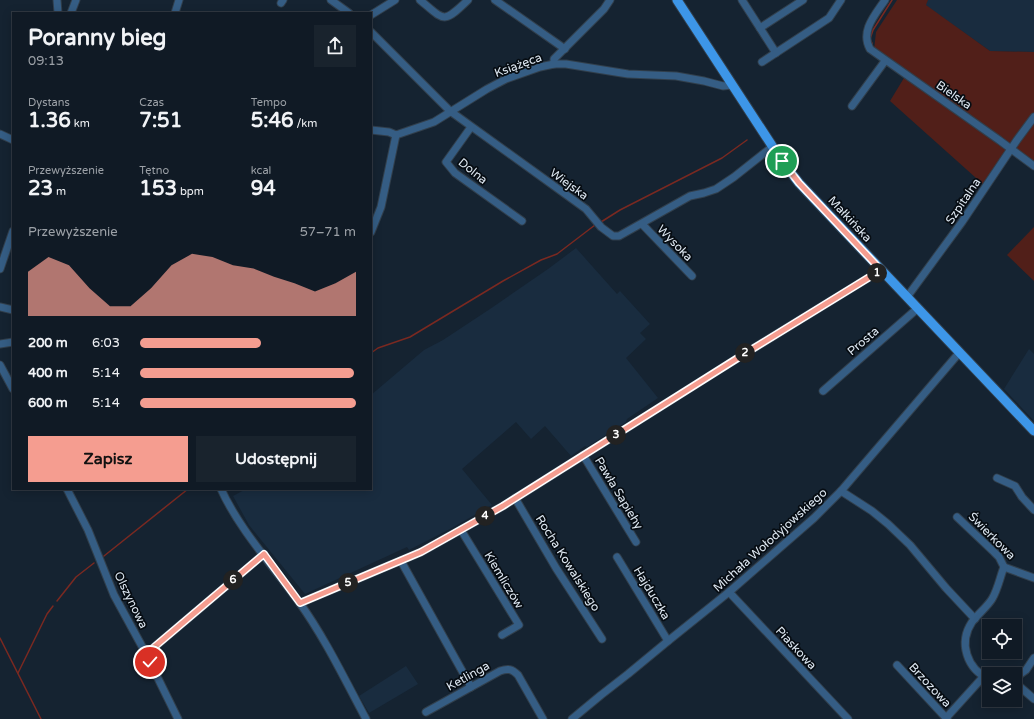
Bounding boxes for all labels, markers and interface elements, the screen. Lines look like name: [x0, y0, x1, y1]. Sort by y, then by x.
text: Poranny bieg: [28, 25, 166, 51]
button: share: [314, 25, 356, 67]
street label: Książęca: [492, 50, 544, 80]
text: 09:13: [28, 53, 64, 69]
street label: Bielska: [934, 78, 974, 112]
text: Dystans: [28, 96, 70, 109]
text: Czas: [139, 96, 164, 109]
text: Tempo: [251, 96, 287, 109]
text: 1.36: [28, 109, 71, 133]
text: 7:51: [139, 109, 182, 133]
text: 5:46: [251, 109, 294, 133]
text: km: [71, 117, 90, 130]
text: /km: [294, 117, 317, 130]
pin: [765, 144, 799, 178]
icon: arrive: [771, 150, 793, 172]
street label: Dolna: [456, 155, 490, 187]
text: Przewyższenie: [28, 164, 104, 177]
text: Tętno: [139, 164, 169, 177]
text: kcal: [251, 164, 271, 177]
street label: Wiejska: [547, 165, 591, 203]
street label: Szpitalna: [943, 175, 983, 227]
text: 23: [28, 177, 53, 201]
text: 153: [139, 177, 177, 201]
text: 94: [251, 177, 276, 201]
text: m: [53, 185, 66, 198]
text: bpm: [177, 185, 204, 198]
street label: Małkińska: [825, 193, 875, 245]
street label: Wysoka: [654, 222, 696, 264]
text: Przewyższenie: [28, 224, 118, 240]
text: 57–71 m: [300, 224, 356, 240]
pin: 1: [867, 263, 887, 283]
text: 1: [874, 266, 880, 279]
street label: Prosta: [845, 324, 881, 358]
text: 200 m: [28, 335, 68, 351]
text: 6:03: [92, 335, 120, 351]
pin: 2: [735, 343, 755, 363]
text: 2: [742, 346, 748, 359]
text: 400 m: [28, 365, 68, 381]
text: 5:14: [92, 365, 120, 381]
text: 600 m: [28, 395, 68, 411]
text: 5:14: [92, 395, 120, 411]
pin: 3: [606, 425, 626, 445]
text: 3: [613, 428, 619, 441]
button: Zapisz: [28, 436, 188, 482]
button: Udostępnij: [196, 436, 356, 482]
street label: Pawła Sapiehy: [592, 454, 646, 532]
street label: Michała Wołodyjowskiego: [710, 485, 830, 595]
pin: 4: [475, 506, 495, 526]
text: 4: [482, 509, 488, 522]
street label: Świerkowa: [966, 510, 1018, 562]
street label: Rocha Kowalskiego: [533, 512, 603, 614]
street label: Kiemliczów: [482, 549, 527, 611]
street label: Hajduczka: [631, 564, 673, 622]
street label: Olszynowa: [111, 569, 151, 631]
pin: 6: [223, 570, 243, 590]
text: 6: [230, 573, 236, 586]
pin: 5: [338, 573, 358, 593]
text: 5: [345, 576, 351, 589]
map controls: [982, 619, 1022, 707]
button: locate: [982, 619, 1022, 659]
street label: Piaskowa: [773, 624, 819, 672]
pin: [133, 645, 167, 679]
icon: check: [139, 651, 161, 673]
street label: Ketlinga: [444, 658, 492, 694]
street label: Brzozowa: [906, 660, 954, 710]
button: layers: [982, 667, 1022, 707]

